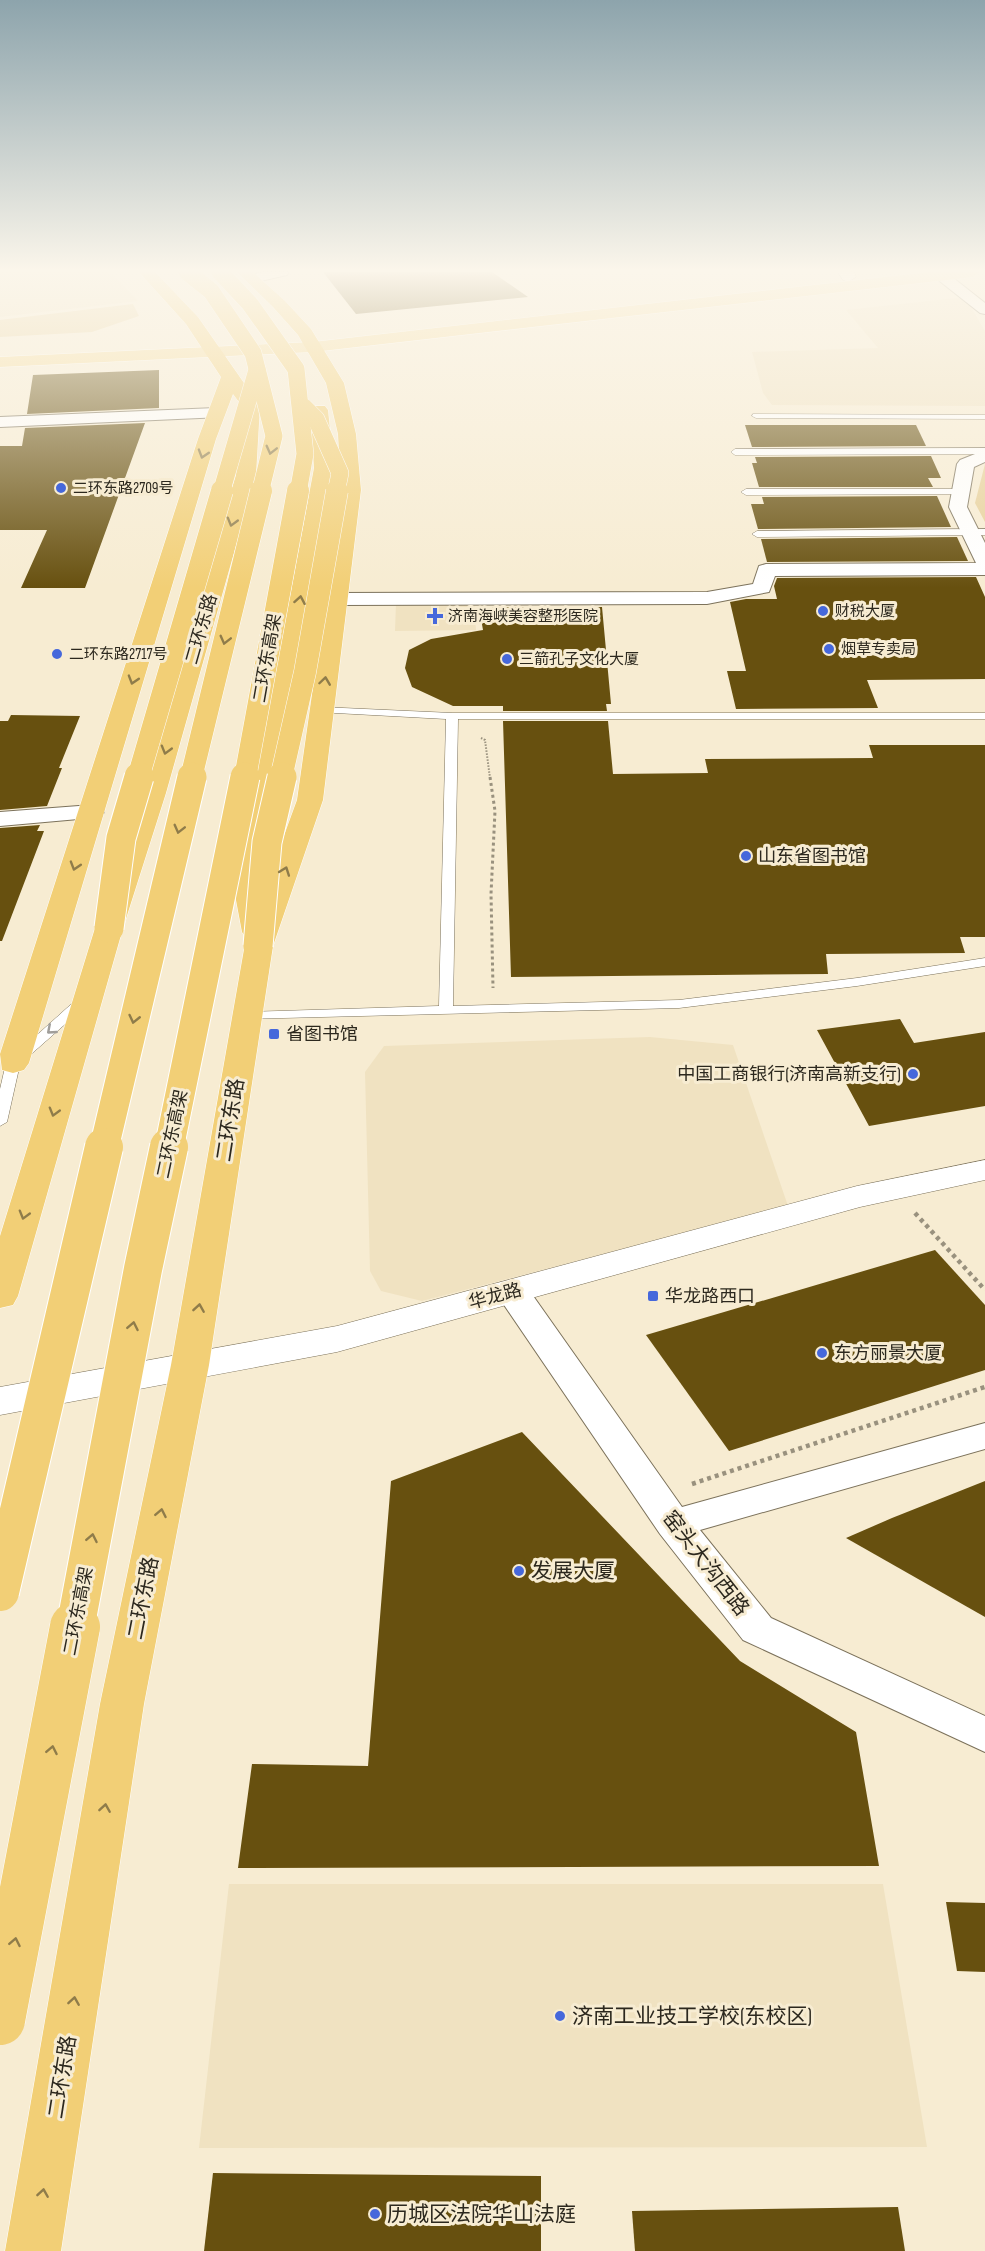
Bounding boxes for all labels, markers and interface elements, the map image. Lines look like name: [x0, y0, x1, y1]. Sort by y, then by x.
one-way arrow: [265, 445, 278, 455]
one-way arrow: [198, 448, 210, 459]
place label: 二环东路2709号: [73, 479, 174, 498]
marker: 二环东路2709号: [54, 481, 68, 495]
one-way arrow: [227, 517, 239, 527]
street label: 二环东路: [181, 592, 221, 667]
one-way arrow: [293, 595, 306, 605]
place label: 财税大厦: [835, 602, 895, 621]
marker: 财税大厦: [816, 604, 830, 618]
marker: 济南海峡美容整形医院: [426, 607, 444, 625]
place label: 济南海峡美容整形医院: [448, 607, 598, 626]
street label: 二环东高架: [249, 612, 286, 704]
one-way arrow: [219, 634, 232, 644]
place label: 烟草专卖局: [841, 640, 916, 659]
marker: 烟草专卖局: [822, 642, 836, 656]
place label: 二环东路2717号: [69, 645, 167, 664]
marker: 二环东路2717号: [50, 647, 64, 661]
place label: 三箭孔子文化大厦: [519, 650, 639, 669]
marker: 三箭孔子文化大厦: [500, 652, 514, 666]
one-way arrow: [128, 674, 140, 685]
one-way arrow: [318, 677, 330, 686]
one-way arrow: [160, 745, 173, 755]
one-way arrow: [173, 824, 186, 834]
place label: 山东省图书馆: [758, 846, 866, 867]
marker: 山东省图书馆: [739, 849, 753, 863]
one-way arrow: [70, 860, 82, 871]
one-way arrow: [278, 866, 290, 877]
one-way arrow: [128, 1014, 141, 1024]
one-way arrow: [47, 1023, 58, 1034]
place label: 省图书馆: [286, 1024, 358, 1045]
marker: 省图书馆: [267, 1027, 281, 1041]
place label: 中国工商银行(济南高新支行): [677, 1064, 901, 1085]
marker: 中国工商银行(济南高新支行): [906, 1067, 920, 1081]
street label: 二环东路: [212, 1077, 249, 1164]
street label: 二环东高架: [153, 1088, 192, 1180]
one-way arrow: [49, 1106, 61, 1117]
one-way arrow: [19, 1209, 31, 1220]
street label: 华龙路: [466, 1279, 524, 1314]
place label: 华龙路西口: [665, 1286, 755, 1307]
marker: 华龙路西口: [646, 1289, 660, 1303]
one-way arrow: [193, 1303, 205, 1312]
one-way arrow: [126, 1321, 139, 1331]
place label: 东方丽景大厦: [834, 1343, 942, 1364]
marker: 东方丽景大厦: [815, 1346, 829, 1360]
street label: 窑头大沟西路: [657, 1506, 754, 1621]
one-way arrow: [153, 1509, 166, 1519]
one-way arrow: [85, 1533, 98, 1543]
street label: 二环东路: [123, 1554, 164, 1642]
place label: 发展大厦: [531, 1559, 615, 1584]
marker: 发展大厦: [512, 1564, 526, 1578]
street label: 二环东高架: [60, 1565, 97, 1657]
one-way arrow: [45, 1745, 57, 1755]
one-way arrow: [98, 1804, 111, 1814]
one-way arrow: [8, 1937, 21, 1947]
one-way arrow: [67, 1996, 80, 2006]
place label: 济南工业技工学校(东校区): [572, 2004, 812, 2029]
marker: 济南工业技工学校(东校区): [553, 2009, 567, 2023]
street label: 二环东路: [44, 2034, 81, 2121]
one-way arrow: [36, 2189, 48, 2198]
place label: 历城区法院华山法庭: [387, 2202, 576, 2227]
marker: 历城区法院华山法庭: [368, 2207, 382, 2221]

